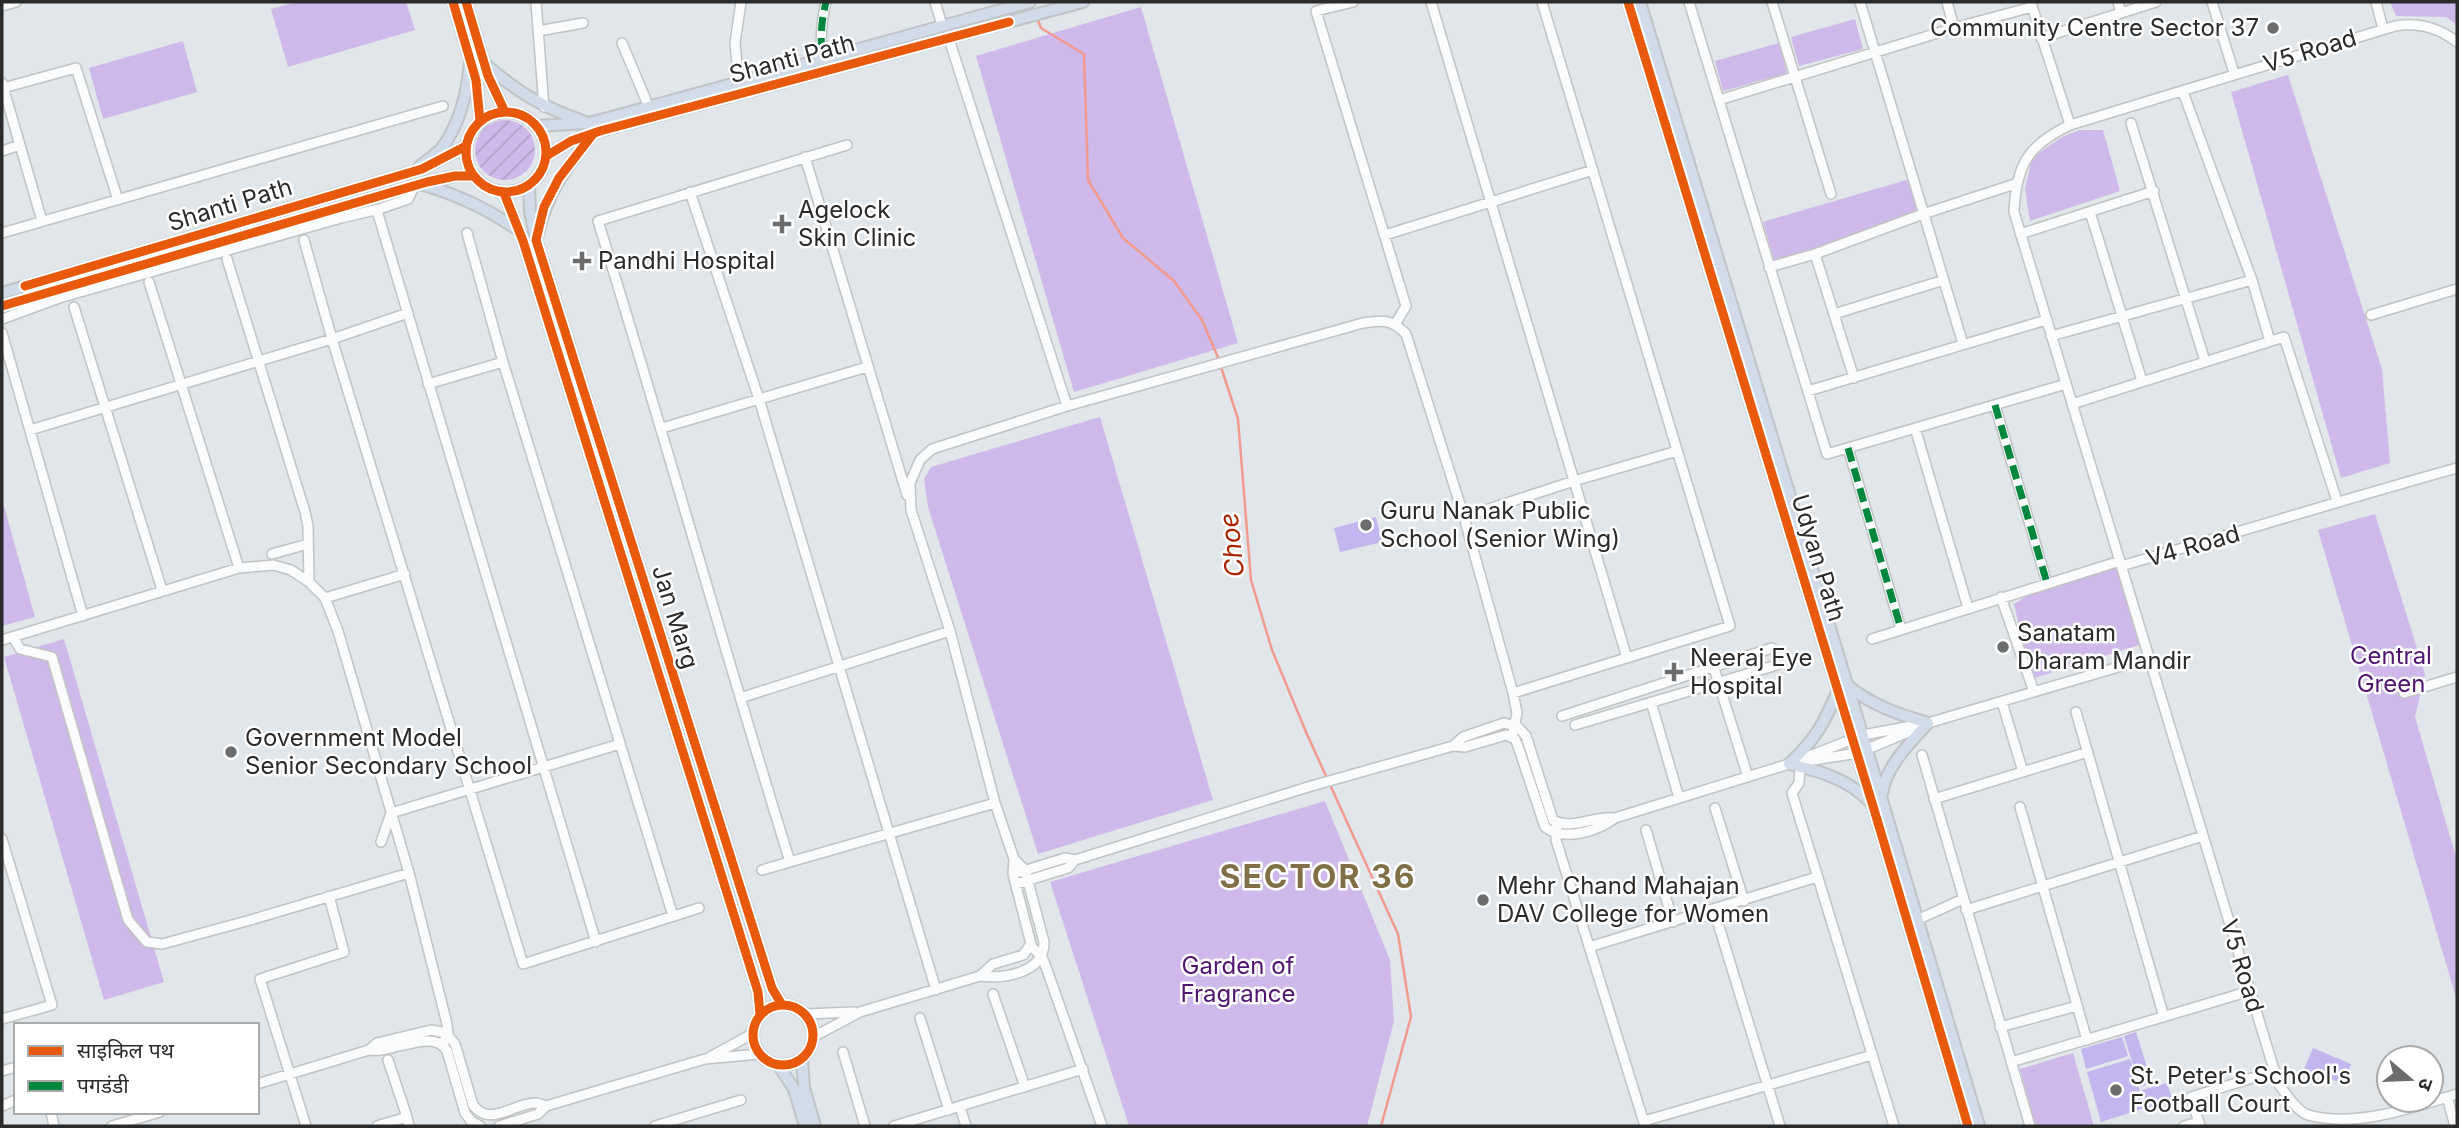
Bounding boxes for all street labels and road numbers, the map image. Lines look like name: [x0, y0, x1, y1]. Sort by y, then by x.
street label: V5 Road: [2260, 23, 2360, 78]
street label: Shanti Path: [726, 28, 858, 89]
street label: Shanti Path: [164, 172, 296, 237]
street label: Udyan Path: [1785, 491, 1852, 625]
street label: V4 Road: [2143, 518, 2243, 573]
street label: Jan Marg: [646, 562, 705, 672]
street label: V5 Road: [2215, 916, 2270, 1016]

